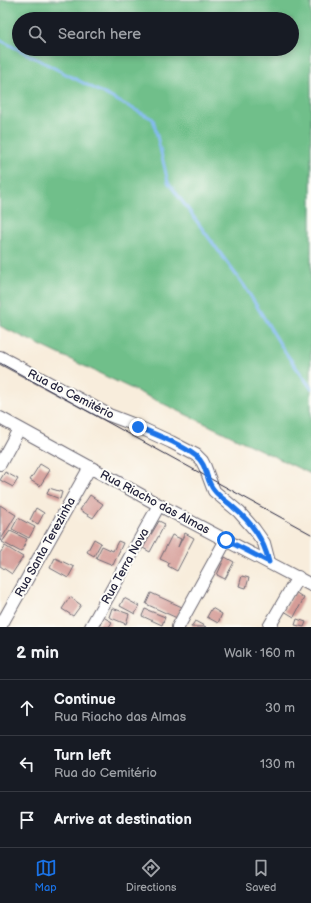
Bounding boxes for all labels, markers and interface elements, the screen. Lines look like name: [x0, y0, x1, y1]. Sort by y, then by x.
search box: [12, 12, 299, 56]
icon: search: [26, 23, 48, 45]
text: Search here: [58, 25, 141, 44]
street label: Rua do Cemitério: [25, 366, 117, 423]
route end: [129, 418, 147, 436]
street label: Rua Riacho das Almas: [97, 467, 212, 538]
street label: Rua Santa Terezinha: [12, 495, 79, 600]
street label: Rua Terra Nova: [98, 525, 153, 607]
route start: [217, 531, 235, 549]
text: 2 min: [16, 643, 59, 663]
text: Walk · 160 m: [224, 645, 295, 661]
text: Continue: [54, 690, 116, 709]
icon: ahead: [16, 697, 38, 719]
text: 30 m: [265, 700, 295, 716]
text: Rua Riacho das Almas: [54, 709, 186, 725]
text: Turn left: [54, 746, 111, 765]
icon: left: [16, 753, 38, 775]
text: 130 m: [260, 756, 295, 772]
text: Rua do Cemitério: [54, 765, 157, 781]
icon: arrive: [16, 809, 38, 831]
text: Arrive at destination: [54, 810, 192, 829]
tab: Map: [35, 857, 57, 894]
tab: Directions: [126, 857, 176, 894]
tab: Saved: [246, 857, 276, 894]

